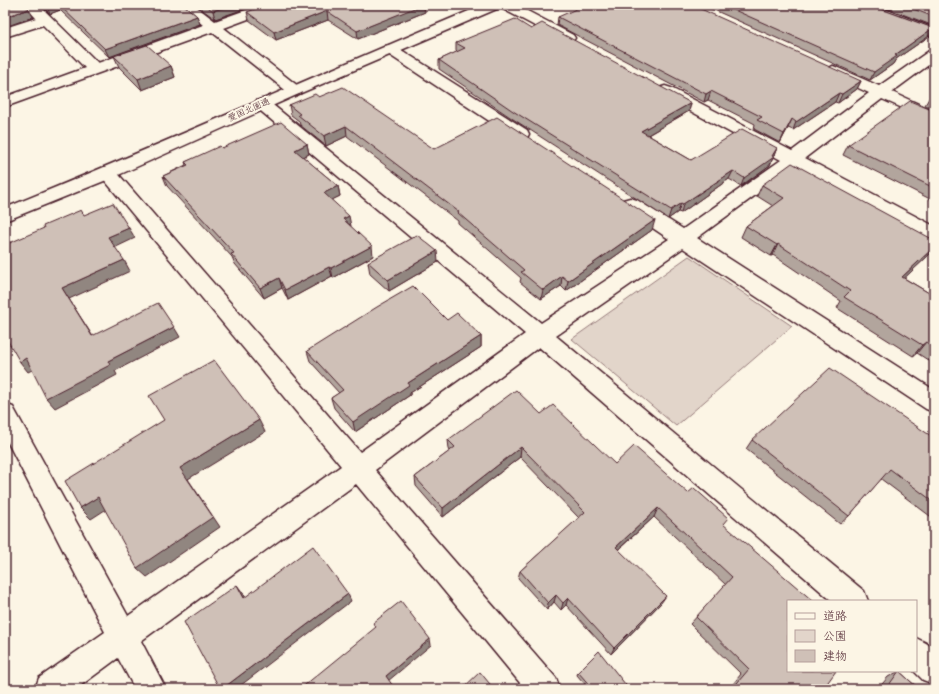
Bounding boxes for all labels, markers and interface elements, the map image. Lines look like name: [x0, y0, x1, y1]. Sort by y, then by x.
street label: 愛国北園通: [226, 96, 272, 124]
legend: [787, 600, 917, 672]
text: 道路: [823, 609, 847, 624]
text: 公園: [823, 629, 847, 644]
text: 建物: [823, 649, 847, 664]

